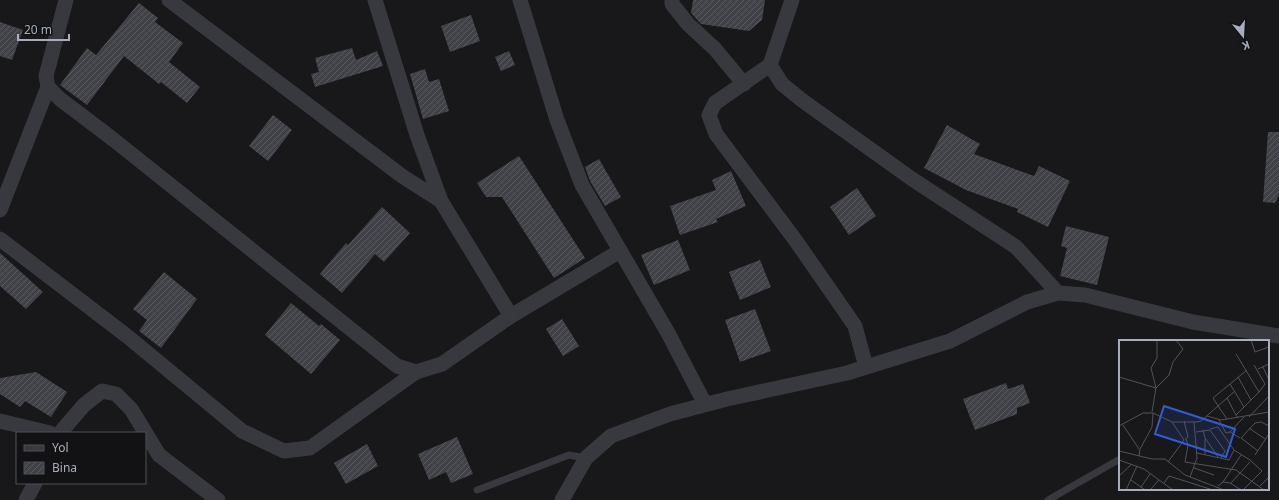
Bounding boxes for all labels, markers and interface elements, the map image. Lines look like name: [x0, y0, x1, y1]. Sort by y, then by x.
scale bar: [18, 16, 69, 42]
north arrow: [1223, 16, 1263, 56]
text: 20 m: [24, 21, 52, 38]
text: K: [1240, 38, 1252, 54]
inset map: [1119, 340, 1269, 490]
legend: [16, 432, 146, 484]
text: Yol: [52, 439, 69, 456]
text: Bina: [52, 459, 77, 476]

